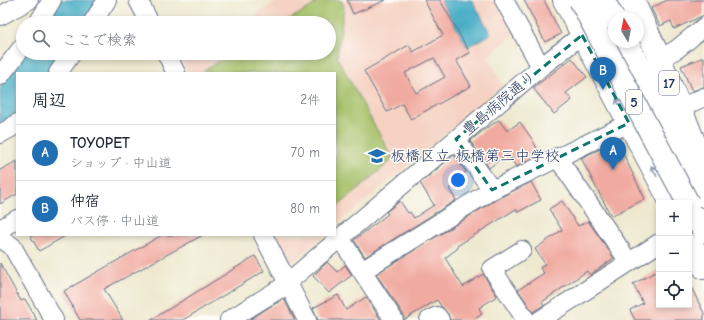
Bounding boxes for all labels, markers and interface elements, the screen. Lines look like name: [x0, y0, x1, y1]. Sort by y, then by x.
north arrow: [608, 12, 644, 48]
search box: [16, 16, 336, 60]
icon: search: [30, 27, 52, 49]
text: ここで検索: [62, 31, 137, 49]
pin: B: [590, 57, 616, 90]
street label: 豊島病院通り: [459, 67, 539, 139]
road number: 17: [659, 71, 679, 95]
road number: 5: [626, 90, 642, 114]
text: 周辺: [32, 91, 66, 110]
text: 2件: [300, 92, 320, 107]
one-way arrow: [615, 98, 622, 110]
text: TOYOPET: [70, 134, 130, 152]
pin: A: [600, 137, 626, 170]
text: A: [41, 145, 49, 160]
text: 70 m: [291, 145, 320, 160]
school or university icon: 板橋区立 板橋第三中学校: [367, 146, 387, 166]
place label: 板橋区立 板橋第三中学校: [390, 147, 560, 165]
text: ショップ · 中山道: [70, 155, 171, 170]
one-way arrow: [650, 165, 657, 177]
your location: [448, 170, 468, 190]
text: 仲宿: [70, 192, 100, 210]
map controls: [656, 200, 692, 308]
button: +: [656, 200, 692, 236]
text: B: [41, 201, 49, 216]
text: 80 m: [290, 201, 320, 216]
text: バス停 · 中山道: [70, 213, 159, 228]
button: −: [656, 236, 692, 272]
button: locate: [656, 272, 692, 308]

